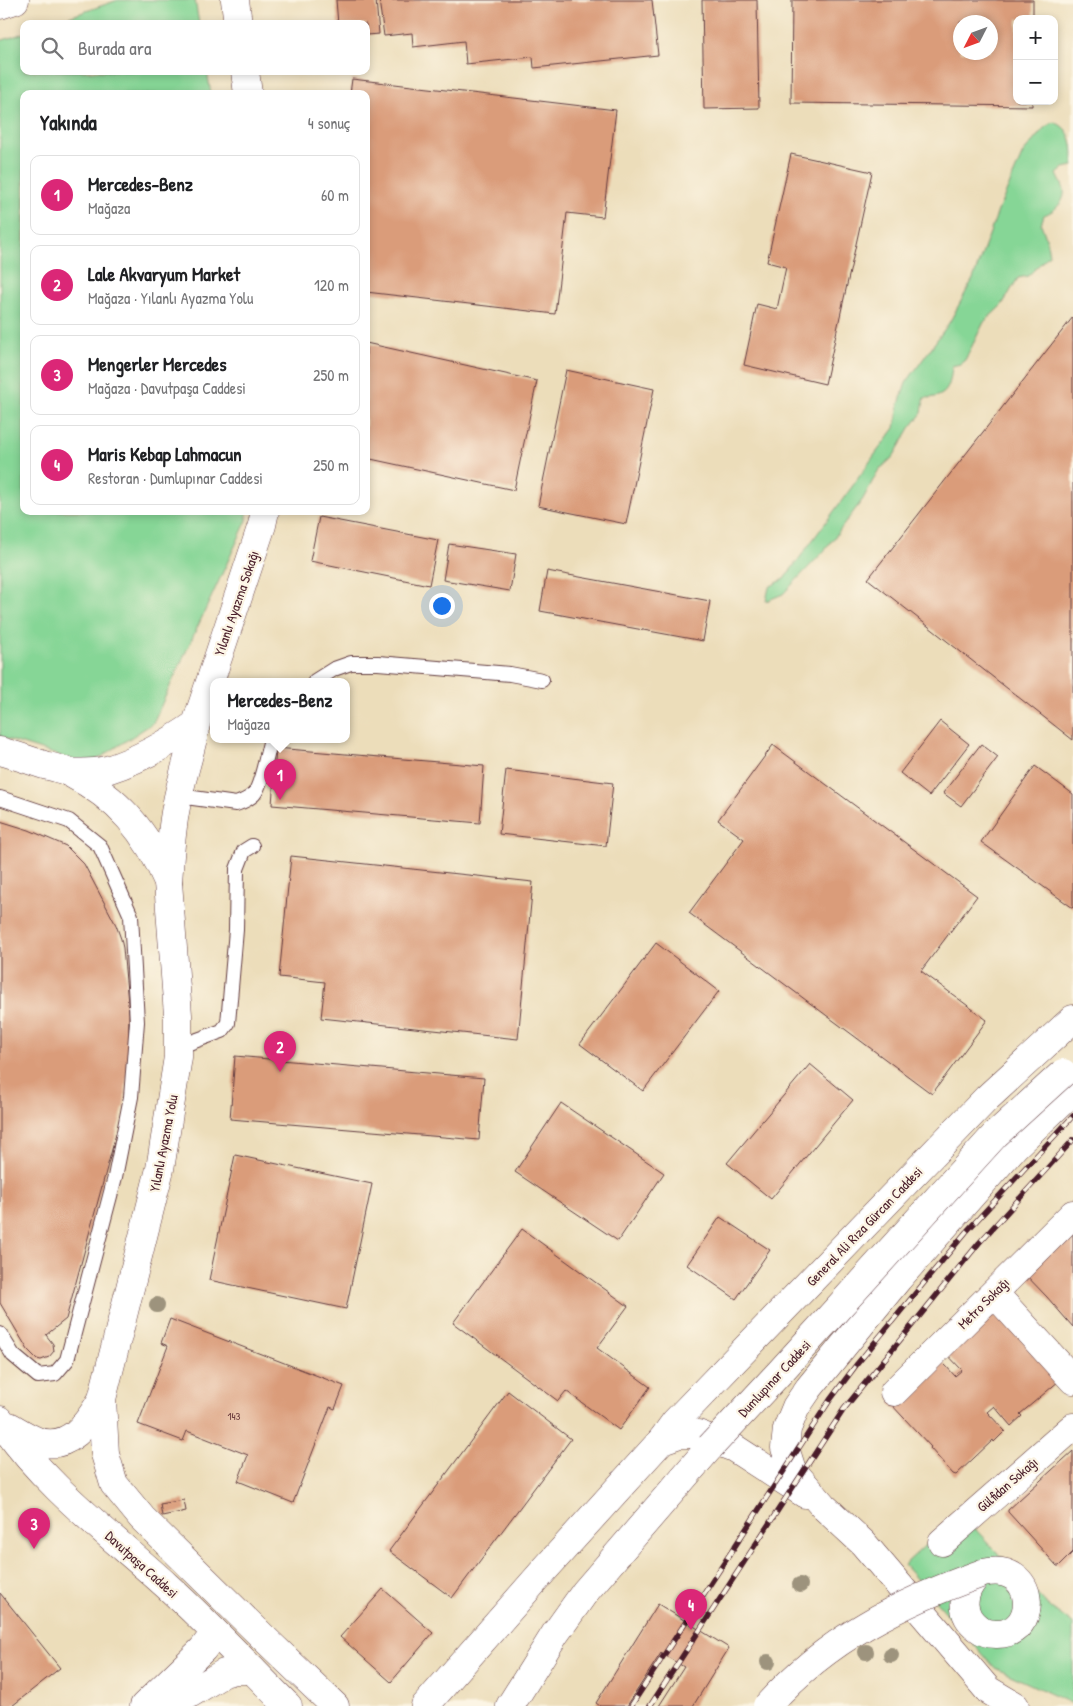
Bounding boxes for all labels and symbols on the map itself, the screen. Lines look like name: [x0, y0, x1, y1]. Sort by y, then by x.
north arrow: [953, 15, 998, 60]
street label: Yılanlı Ayazma Sokağı: [209, 548, 264, 658]
your location: [429, 593, 455, 619]
pin: 1: [264, 759, 296, 800]
pin: 2: [264, 1031, 296, 1072]
street label: Yılanlı Ayazma Yolu: [144, 1092, 183, 1193]
street label: General Ali Rıza Gürcan Caddesi: [802, 1162, 926, 1290]
street label: Metro Sokağı: [953, 1273, 1014, 1334]
street label: Dumlupınar Caddesi: [733, 1335, 815, 1421]
house number: 143: [227, 1409, 241, 1423]
street label: Gülfidan Sokağı: [973, 1452, 1042, 1516]
pin: 3: [18, 1508, 50, 1549]
street label: Davutpaşa Caddesi: [101, 1526, 183, 1603]
pin: 4: [675, 1589, 707, 1630]

